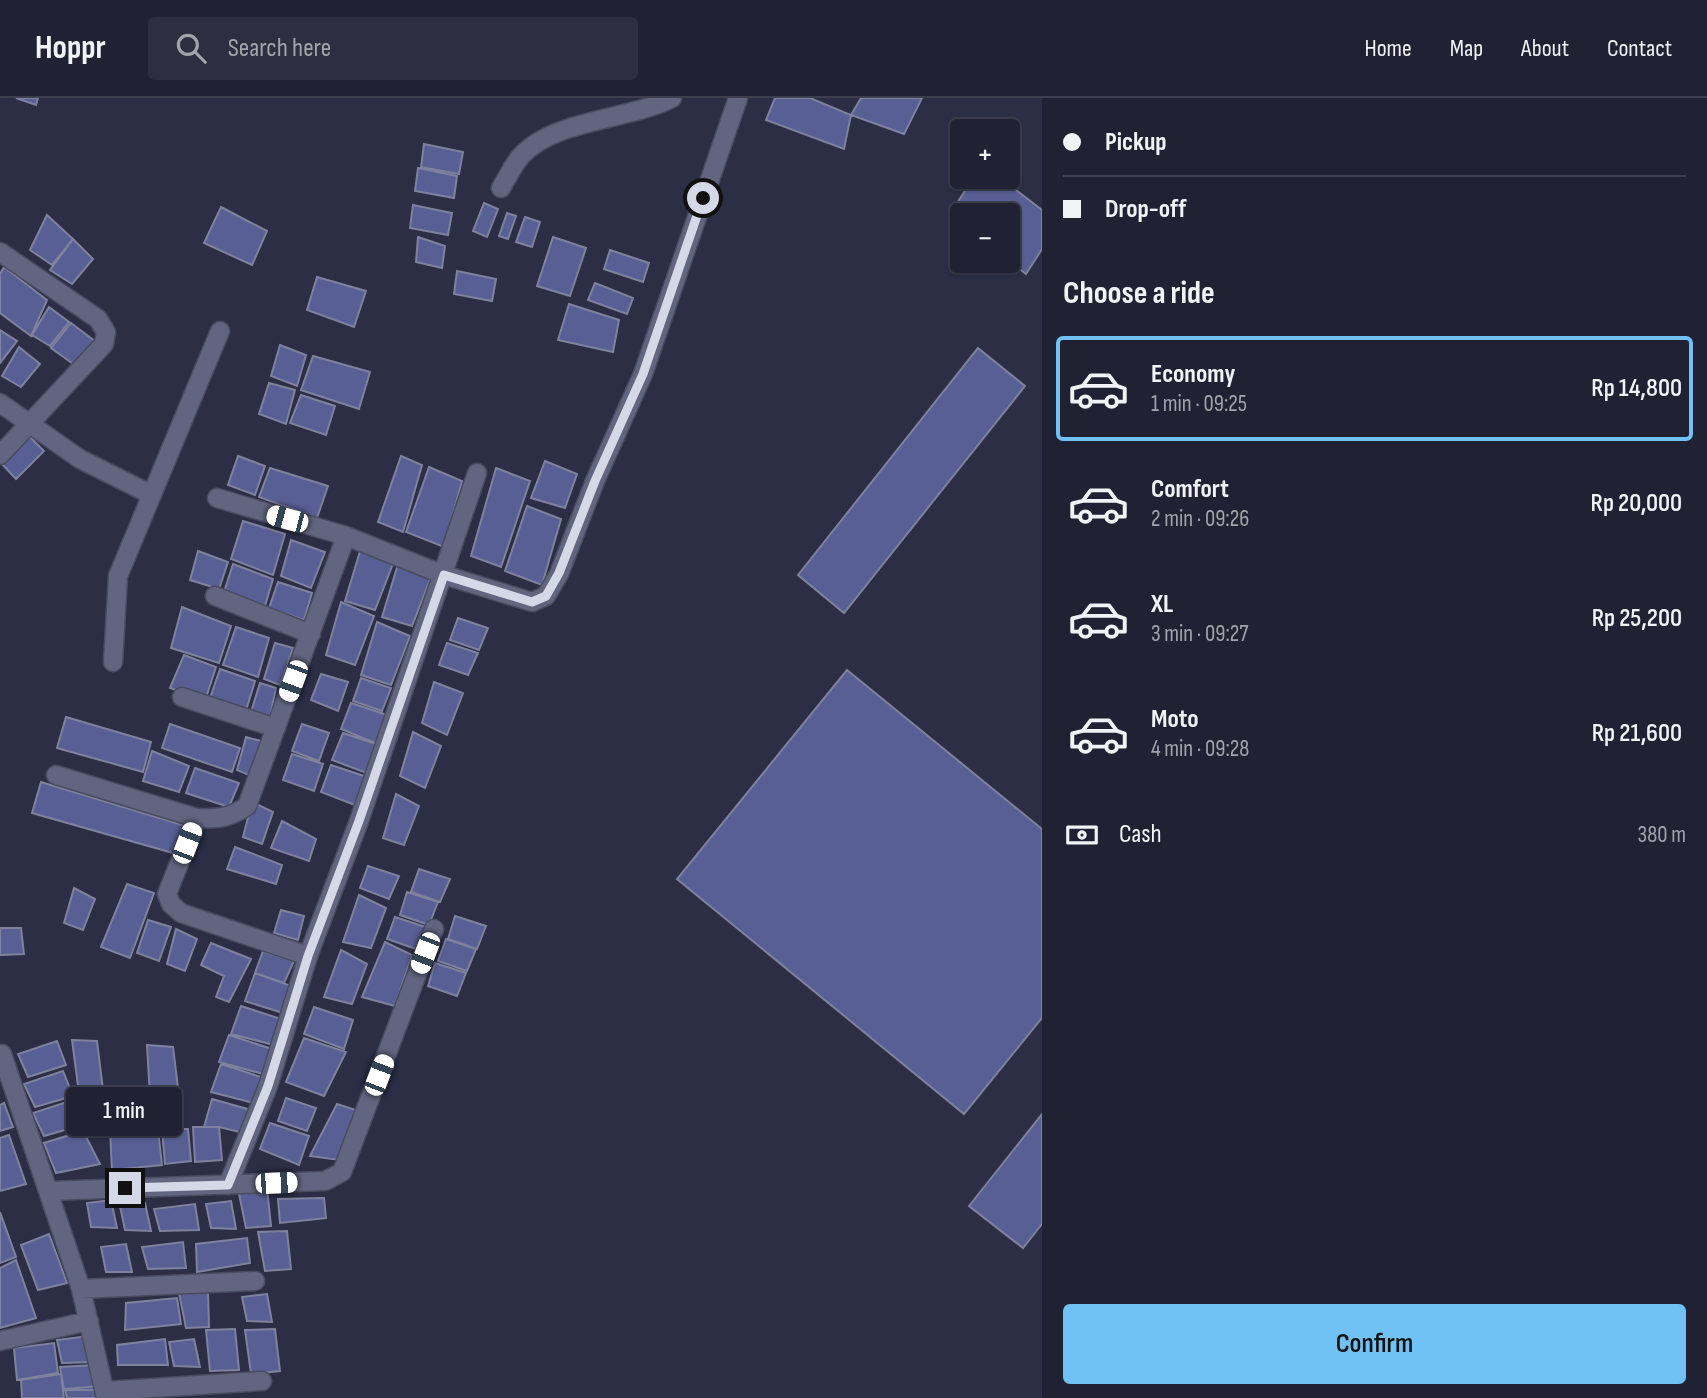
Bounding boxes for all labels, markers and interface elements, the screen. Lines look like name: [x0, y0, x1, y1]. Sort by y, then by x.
search box: [148, 17, 638, 80]
text: Hoppr: [35, 28, 106, 68]
icon: search: [172, 29, 210, 67]
text: Search here: [228, 33, 331, 64]
text: Home: [1364, 34, 1412, 63]
text: Map: [1450, 34, 1483, 63]
text: About: [1521, 34, 1569, 63]
text: Contact: [1607, 34, 1672, 63]
map controls: [950, 119, 1020, 273]
button: +: [950, 119, 1020, 189]
text: Pickup: [1105, 127, 1167, 158]
route start: [687, 182, 719, 214]
text: Drop-off: [1105, 194, 1186, 225]
button: −: [950, 203, 1020, 273]
text: Choose a ride: [1063, 274, 1215, 313]
icon: car: [1067, 357, 1130, 420]
text: Economy: [1151, 359, 1235, 390]
text: Rp 14,800: [1591, 373, 1682, 404]
text: 1 min · 09:25: [1151, 390, 1247, 418]
icon: car: [1067, 472, 1130, 535]
text: Comfort: [1151, 474, 1229, 505]
text: Rp 20,000: [1591, 488, 1682, 519]
car: [264, 503, 311, 535]
text: 2 min · 09:26: [1151, 505, 1249, 533]
icon: car: [1067, 587, 1130, 650]
text: XL: [1151, 589, 1173, 620]
text: Rp 25,200: [1592, 603, 1682, 634]
text: 3 min · 09:27: [1151, 620, 1249, 648]
car: [276, 658, 311, 704]
icon: car: [1067, 702, 1130, 765]
text: Moto: [1151, 704, 1199, 735]
text: Rp 21,600: [1592, 718, 1682, 749]
text: 4 min · 09:28: [1151, 735, 1249, 763]
icon: cash: [1063, 816, 1101, 854]
text: Cash: [1119, 819, 1162, 850]
car: [170, 820, 205, 866]
text: 380 m: [1638, 821, 1686, 849]
car: [408, 930, 443, 976]
car: [362, 1052, 397, 1098]
callout: 1 min: [67, 1086, 183, 1136]
text: 1 min: [103, 1097, 145, 1125]
route end: [109, 1172, 141, 1204]
car: [255, 1172, 298, 1194]
button: Confirm: [1063, 1304, 1686, 1384]

